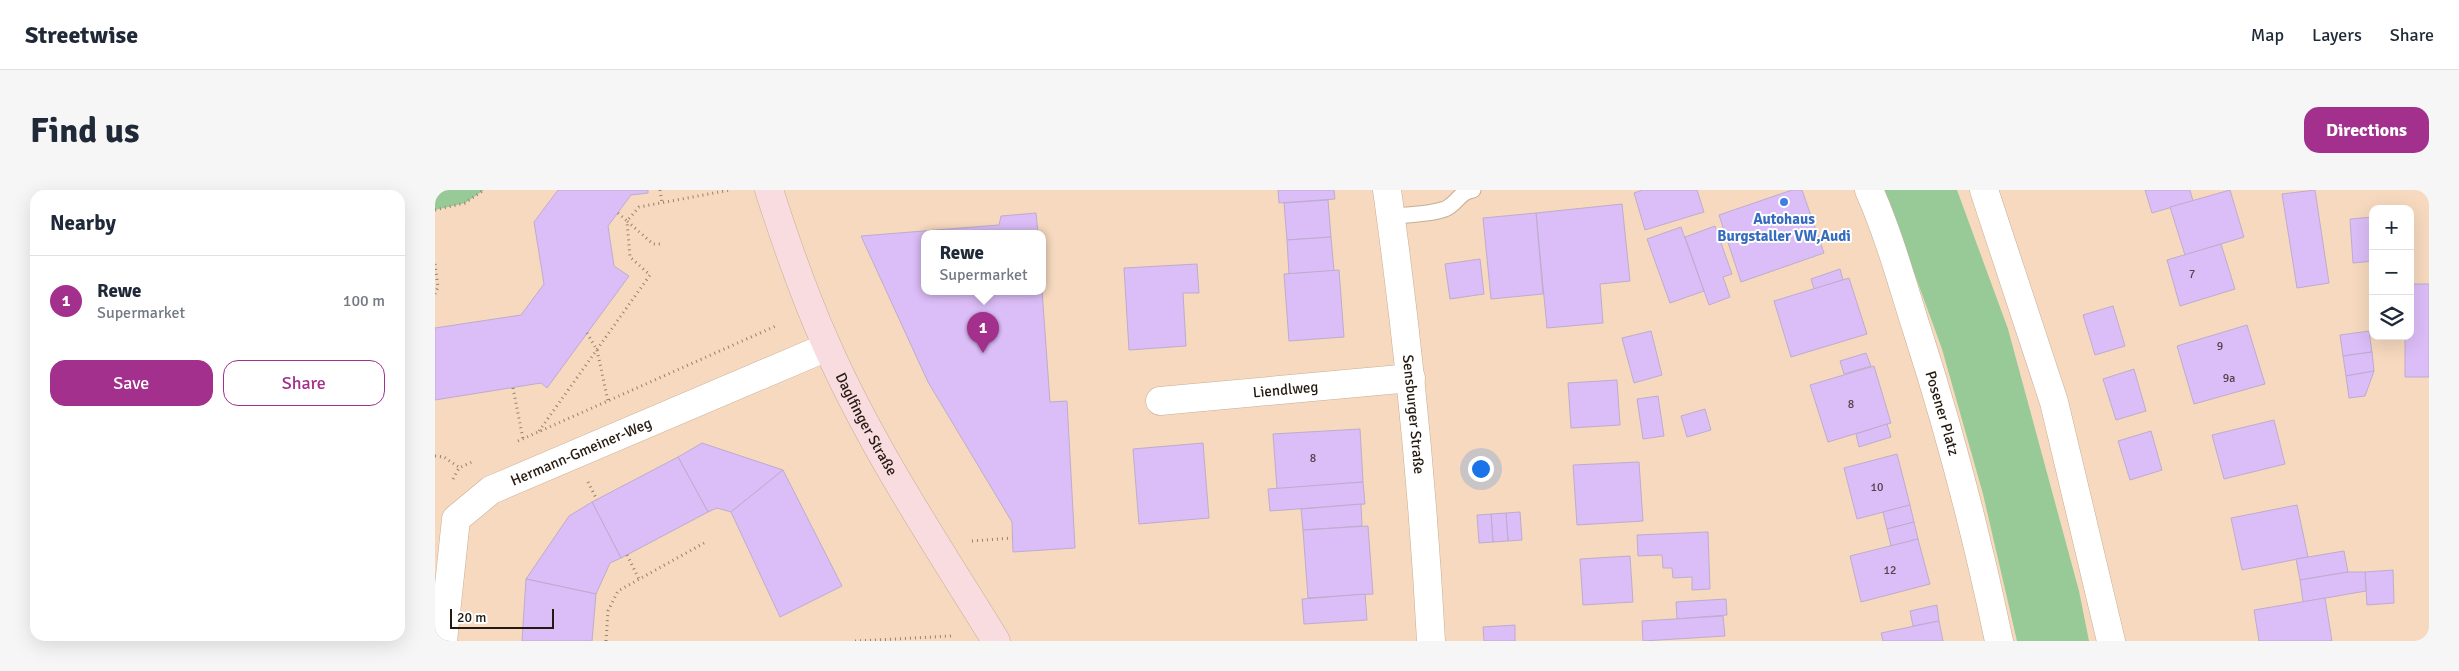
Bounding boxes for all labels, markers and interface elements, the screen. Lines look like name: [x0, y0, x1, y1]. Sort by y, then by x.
text: Streetwise: [25, 20, 138, 50]
text: Map: [2251, 24, 2284, 46]
text: Layers: [2312, 24, 2362, 46]
text: Share: [2390, 24, 2434, 46]
button: Directions: [2304, 107, 2429, 153]
text: Find us: [30, 109, 140, 152]
marker: Autohaus Burgstaller VW,Audi: [1778, 196, 1790, 208]
map controls: [2369, 205, 2414, 340]
button: +: [2369, 205, 2414, 250]
text: Nearby: [50, 210, 116, 236]
place label: Autohaus Burgstaller VW,Audi: [1717, 210, 1851, 245]
popup: [921, 230, 1046, 295]
text: Rewe: [939, 241, 984, 265]
button: −: [2369, 250, 2414, 295]
text: Supermarket: [939, 265, 1028, 285]
house number: 7: [2189, 267, 2195, 282]
text: Rewe: [97, 279, 141, 303]
text: 1: [62, 291, 70, 311]
text: 100 m: [343, 291, 385, 311]
button: layers: [2369, 295, 2414, 340]
text: Supermarket: [97, 303, 185, 323]
pin: 1: [967, 312, 999, 353]
house number: 9: [2217, 339, 2223, 354]
street label: Sensburger Straße: [1399, 354, 1428, 475]
button: Save: [50, 360, 213, 406]
button: Share: [223, 360, 385, 406]
street label: Posener Platz: [1921, 369, 1963, 458]
street label: Daglfinger Straße: [832, 370, 901, 479]
house number: 9a: [2223, 371, 2235, 386]
street label: Liendlweg: [1252, 378, 1319, 401]
house number: 8: [1848, 397, 1854, 412]
street label: Hermann-Gmeiner-Weg: [508, 414, 654, 490]
house number: 8: [1310, 451, 1316, 466]
your location: [1468, 456, 1494, 482]
house number: 10: [1871, 480, 1883, 495]
house number: 12: [1884, 563, 1896, 578]
scale bar: [450, 606, 554, 629]
text: 20 m: [457, 609, 486, 626]

